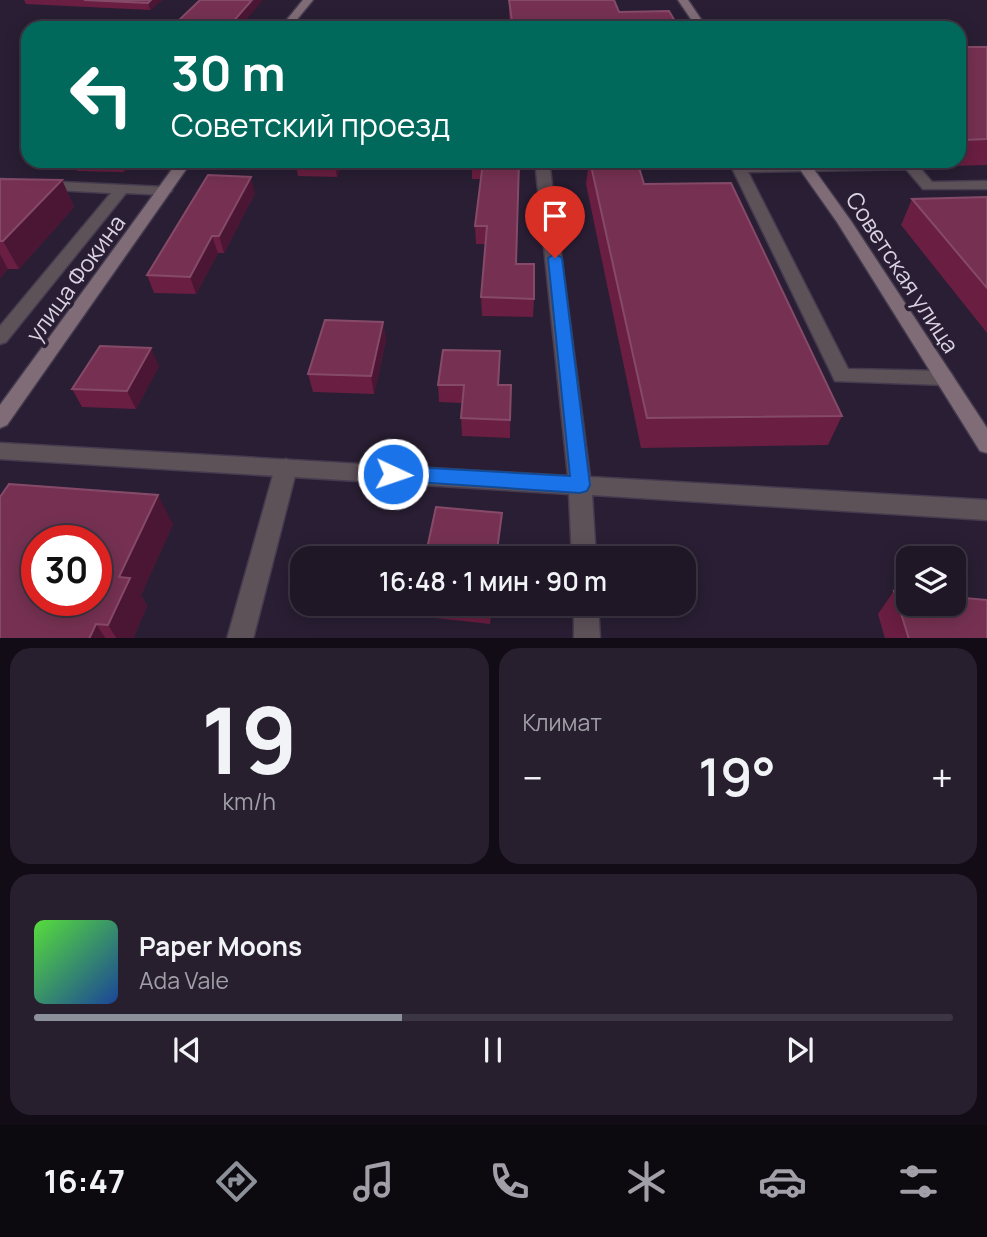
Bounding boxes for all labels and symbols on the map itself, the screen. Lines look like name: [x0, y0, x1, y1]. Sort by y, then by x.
street label: Советская улица: [839, 185, 967, 359]
pin: [525, 186, 585, 258]
street label: улица Фокина: [18, 208, 132, 348]
position arrow: [356, 437, 430, 511]
speed limit sign: 30: [21, 525, 112, 616]

